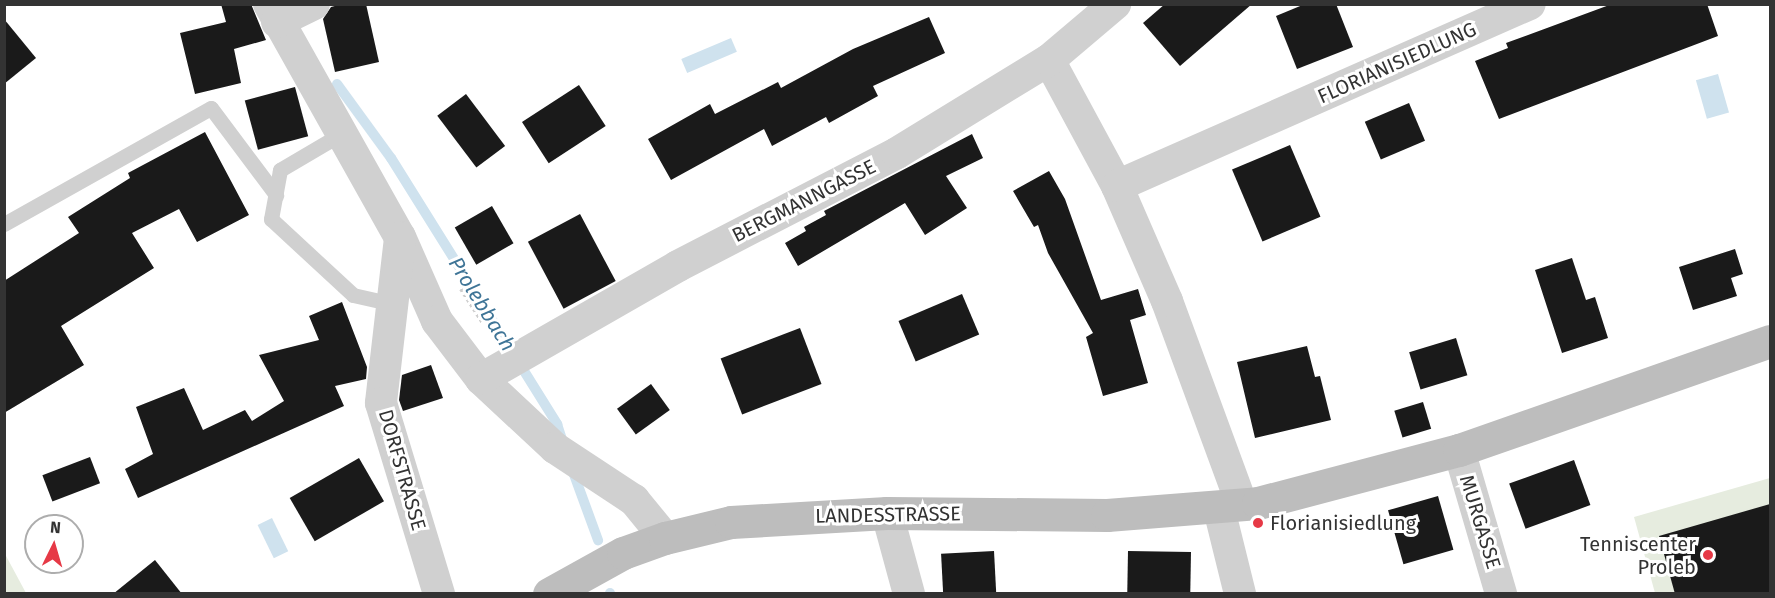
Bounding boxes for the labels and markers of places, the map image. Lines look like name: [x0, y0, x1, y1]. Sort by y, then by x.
place label: Florianisiedlung: [1270, 511, 1416, 535]
marker: Florianisiedlung: [1251, 516, 1265, 530]
place label: Tenniscenter Proleb: [1580, 532, 1696, 579]
marker: Tenniscenter Proleb: [1701, 548, 1715, 562]

